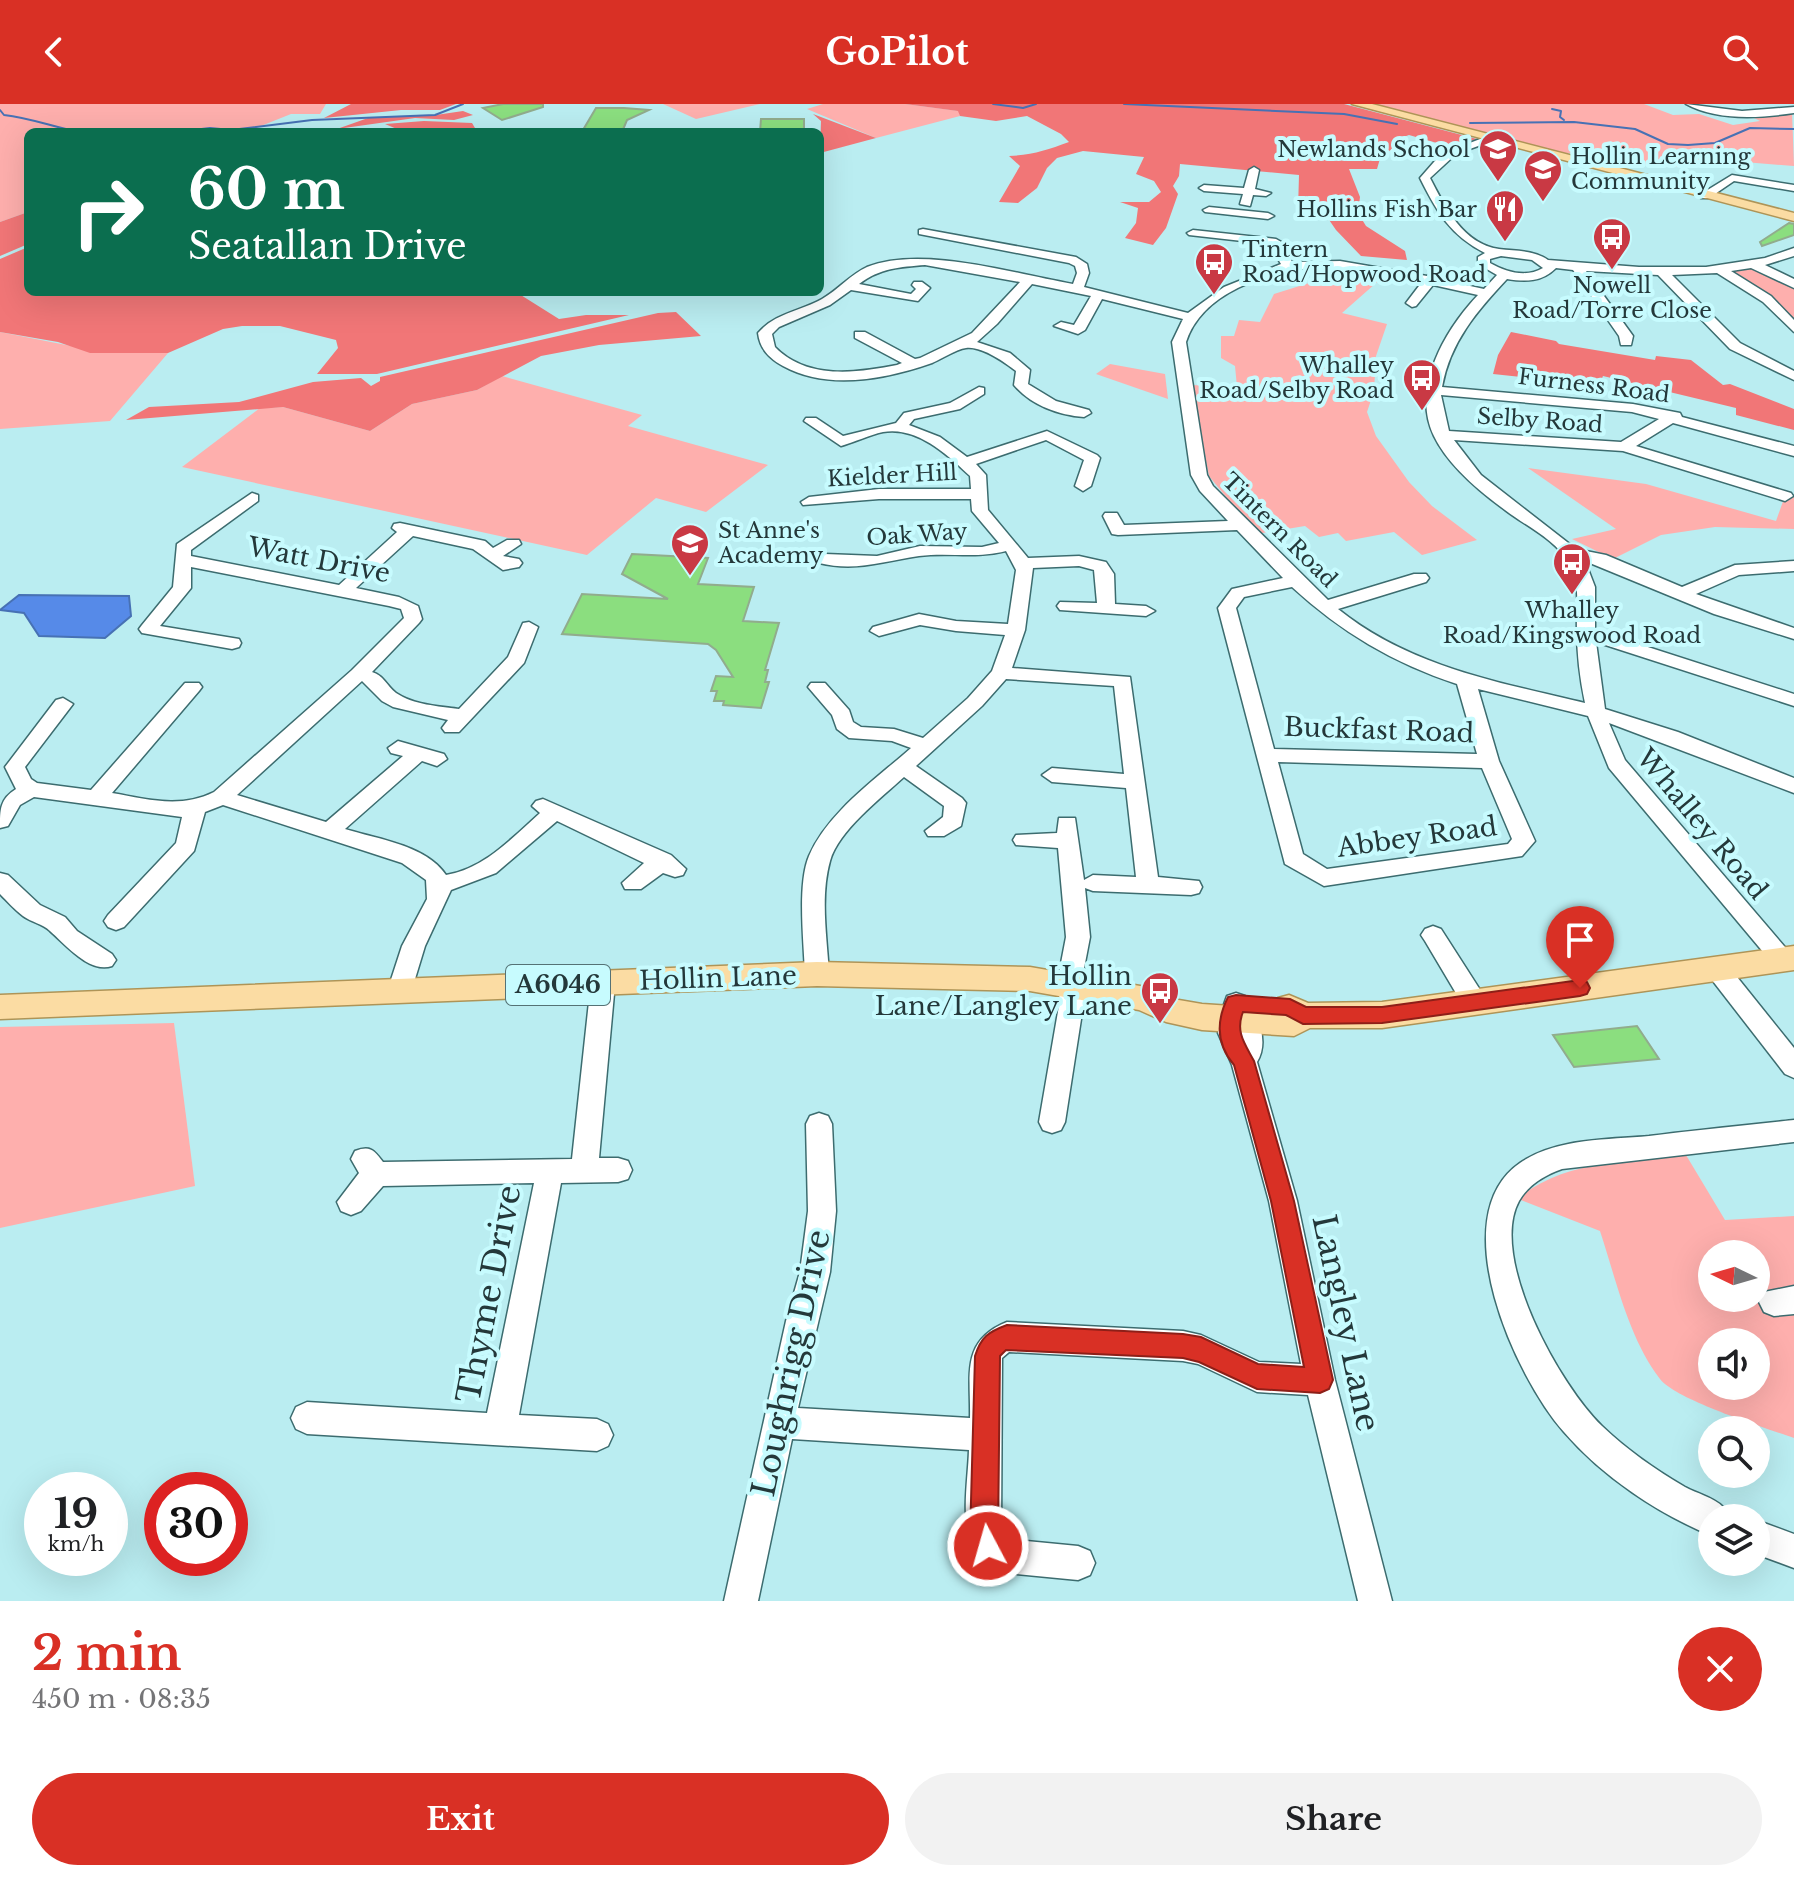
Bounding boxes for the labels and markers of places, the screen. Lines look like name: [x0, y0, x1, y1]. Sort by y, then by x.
school or university icon: Newlands School: [1477, 128, 1519, 183]
place label: Newlands School: [1277, 136, 1470, 163]
place label: Hollin Learning Community: [1571, 143, 1752, 195]
school or university icon: Hollin Learning Community: [1522, 148, 1564, 203]
restaurant icon: Hollins Fish Bar: [1484, 188, 1526, 243]
place label: Hollins Fish Bar: [1296, 196, 1477, 223]
bus stop icon: Nowell Road/Torre Close: [1591, 216, 1633, 271]
place label: Tintern Road/Hopwood Road: [1242, 236, 1486, 288]
bus stop icon: Tintern Road/Hopwood Road: [1193, 241, 1235, 296]
place label: Nowell Road/Torre Close: [1512, 272, 1712, 324]
place label: Whalley Road/Selby Road: [1199, 352, 1394, 404]
bus stop icon: Whalley Road/Selby Road: [1401, 357, 1443, 412]
place label: St Anne's Academy: [717, 517, 823, 569]
school or university icon: St Anne's Academy: [669, 522, 711, 577]
bus stop icon: Whalley Road/Kingswood Road: [1551, 541, 1593, 596]
place label: Whalley Road/Kingswood Road: [1443, 597, 1701, 649]
pin: [1546, 906, 1614, 988]
place label: Hollin Lane/Langley Lane: [875, 960, 1132, 1022]
bus stop icon: Hollin Lane/Langley Lane: [1139, 970, 1181, 1025]

